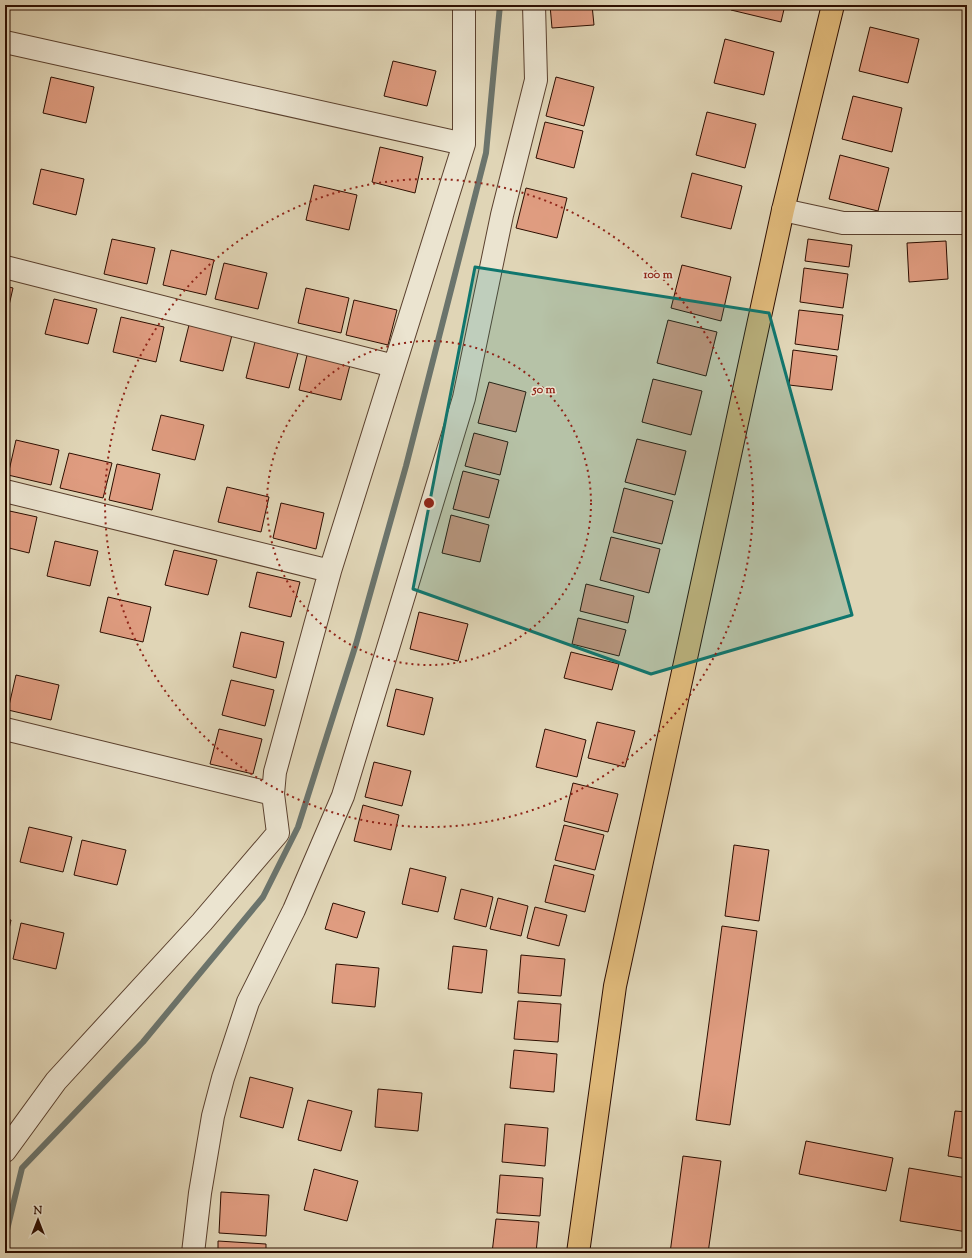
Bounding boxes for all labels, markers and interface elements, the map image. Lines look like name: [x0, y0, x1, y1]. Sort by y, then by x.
text: 100 m: [642, 266, 673, 284]
text: 50 m: [532, 381, 556, 399]
centre of rings: [422, 496, 436, 510]
north arrow: [18, 1200, 58, 1240]
text: N: [33, 1203, 43, 1219]

